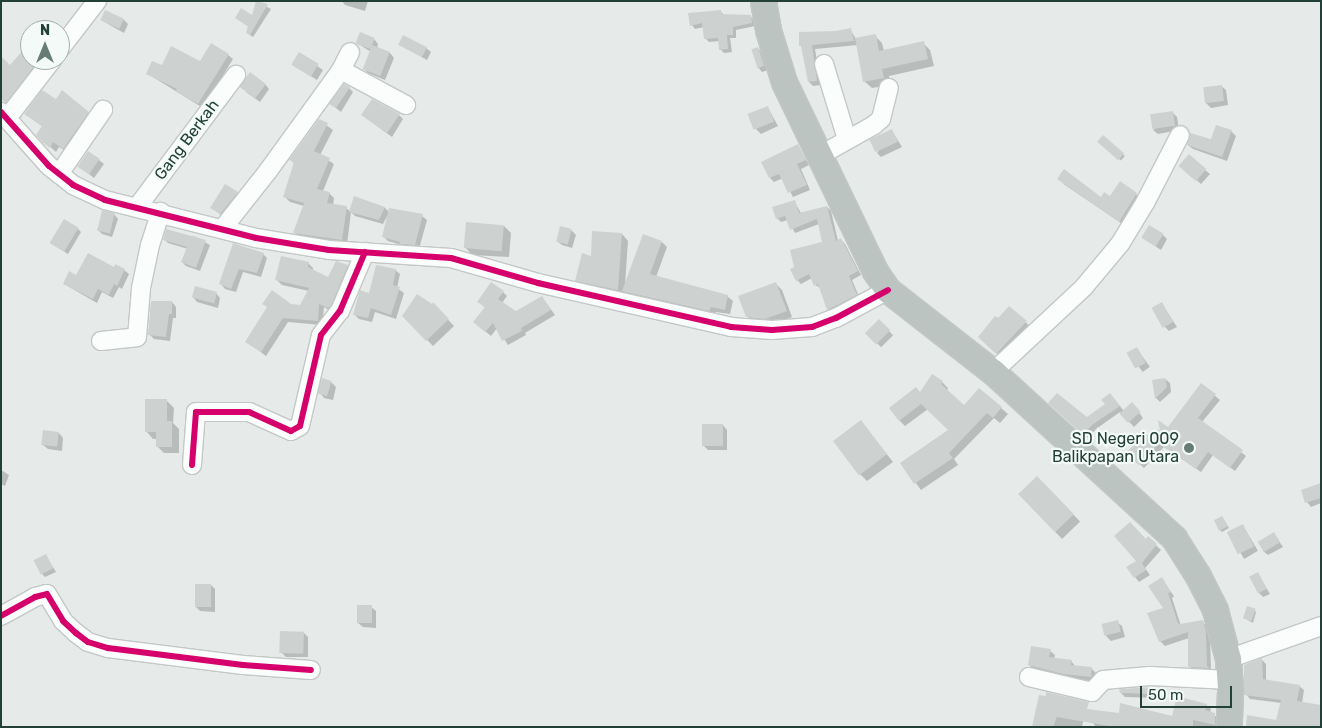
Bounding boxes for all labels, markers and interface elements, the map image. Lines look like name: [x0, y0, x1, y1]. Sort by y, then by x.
north arrow: [20, 20, 70, 70]
text: N: [40, 22, 50, 39]
street label: Gang Berkah: [151, 96, 223, 184]
place label: SD Negeri 009 Balikpapan Utara: [1052, 429, 1179, 467]
marker: SD Negeri 009 Balikpapan Utara: [1183, 442, 1195, 454]
scale bar: [1142, 676, 1234, 708]
text: 50 m: [1148, 686, 1183, 704]

